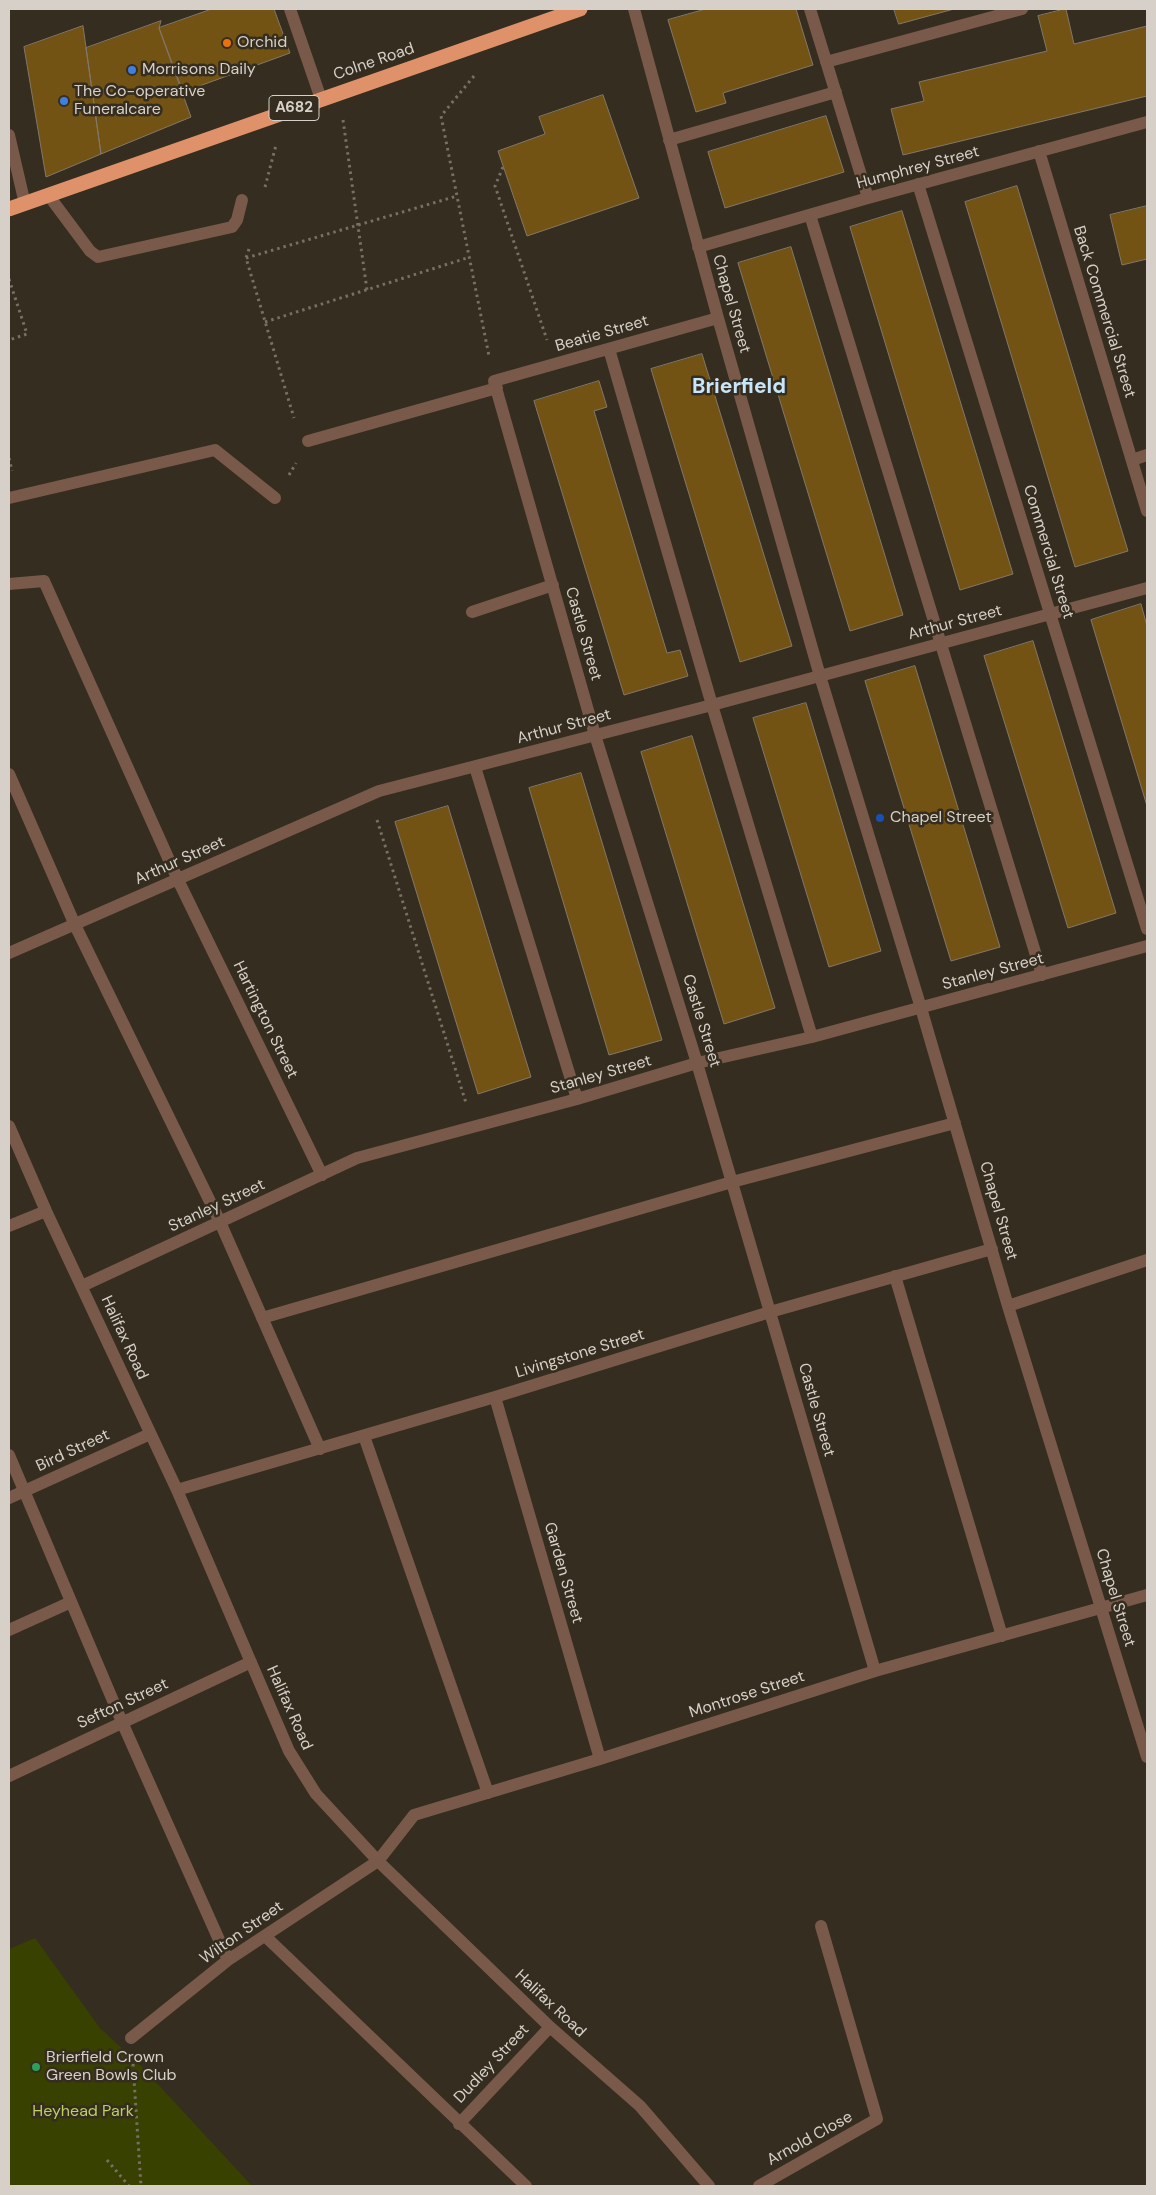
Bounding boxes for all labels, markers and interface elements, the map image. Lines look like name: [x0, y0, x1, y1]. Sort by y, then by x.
place label: Orchid: [237, 33, 287, 53]
marker: Orchid: [221, 37, 233, 49]
street label: Colne Road: [331, 39, 417, 85]
place label: Morrisons Daily: [142, 60, 256, 80]
marker: Morrisons Daily: [126, 64, 138, 76]
place label: The Co-operative Funeralcare: [74, 82, 205, 120]
marker: The Co-operative Funeralcare: [58, 95, 70, 107]
road number: A682: [269, 96, 319, 120]
street label: Humphrey Street: [854, 142, 982, 194]
street label: Back Commercial Street: [1069, 224, 1139, 400]
street label: Chapel Street: [708, 252, 754, 356]
street label: Beatie Street: [553, 312, 651, 356]
district label: Brierfield: [692, 374, 786, 400]
street label: Commercial Street: [1018, 483, 1078, 621]
street label: Castle Street: [560, 585, 606, 683]
street label: Arthur Street: [906, 601, 1004, 645]
street label: Arthur Street: [515, 705, 613, 749]
place label: Chapel Street: [890, 808, 992, 828]
marker: Chapel Street: [874, 812, 886, 824]
street label: Arthur Street: [132, 833, 228, 889]
street label: Stanley Street: [940, 949, 1046, 995]
street label: Hartington Street: [228, 958, 302, 1082]
street label: Castle Street: [678, 972, 724, 1070]
street label: Stanley Street: [548, 1051, 654, 1099]
street label: Chapel Street: [975, 1159, 1021, 1263]
street label: Stanley Street: [166, 1175, 268, 1237]
street label: Halifax Road: [96, 1293, 152, 1383]
street label: Livingstone Street: [513, 1325, 647, 1383]
street label: Castle Street: [793, 1361, 839, 1459]
street label: Bird Street: [33, 1426, 113, 1476]
street label: Garden Street: [539, 1520, 587, 1626]
street label: Chapel Street: [1091, 1547, 1139, 1649]
street label: Halifax Road: [262, 1663, 316, 1753]
street label: Montrose Street: [687, 1667, 807, 1723]
street label: Sefton Street: [74, 1675, 172, 1733]
street label: Wilton Street: [197, 1897, 287, 1969]
street label: Halifax Road: [510, 1966, 590, 2042]
street label: Dudley Street: [451, 2021, 533, 2107]
place label: Brierfield Crown Green Bowls Club: [46, 2048, 176, 2086]
marker: Brierfield Crown Green Bowls Club: [30, 2061, 42, 2073]
park label: Heyhead Park: [32, 2102, 134, 2122]
street label: Arnold Close: [764, 2108, 856, 2170]

